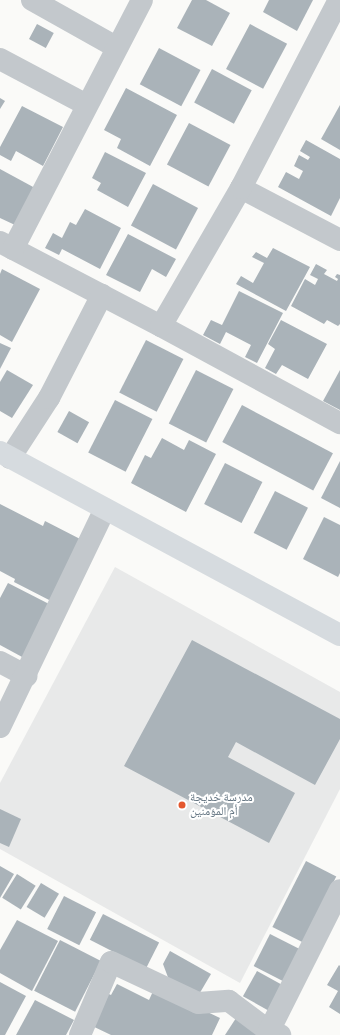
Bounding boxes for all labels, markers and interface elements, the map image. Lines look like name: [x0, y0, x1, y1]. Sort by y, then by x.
place label: مدرسة خديجة أم المؤمنين: [190, 791, 253, 819]
marker: مدرسة خديجة أم المؤمنين: [177, 800, 187, 810]

